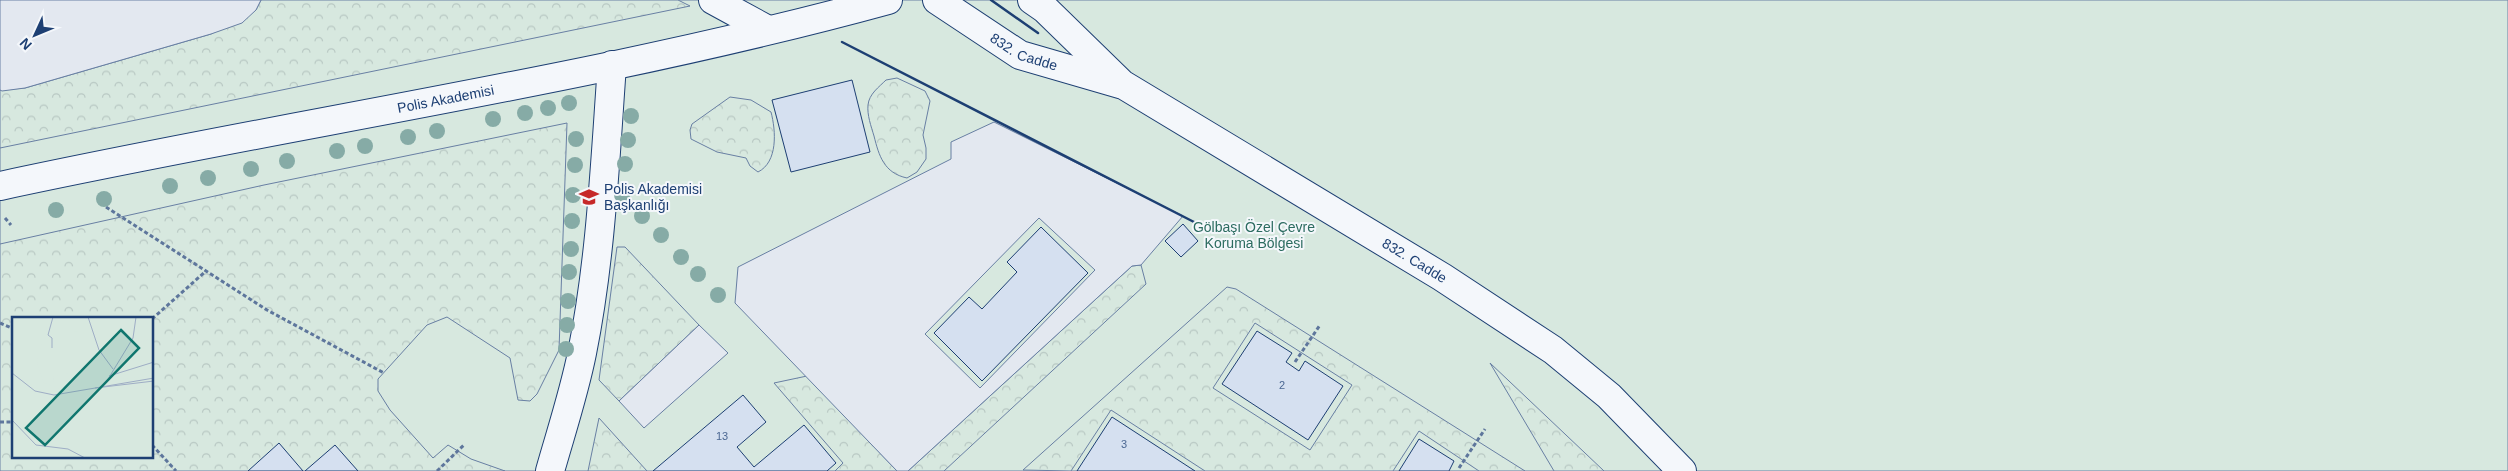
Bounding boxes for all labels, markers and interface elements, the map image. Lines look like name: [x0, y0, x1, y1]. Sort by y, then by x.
north arrow: [10, 10, 60, 60]
street label: 832. Cadde: [987, 30, 1060, 74]
text: N: [16, 35, 35, 53]
street label: Polis Akademisi: [396, 82, 495, 116]
place label: Polis Akademisi Başkanlığı: [604, 181, 702, 213]
school or university icon: Polis Akademisi Başkanlığı: [578, 186, 600, 208]
park label: Gölbaşı Özel Çevre Koruma Bölgesi: [1193, 218, 1315, 251]
street label: 832. Cadde: [1379, 235, 1450, 286]
inset map: [12, 317, 154, 458]
house number: 2: [1279, 379, 1285, 391]
house number: 13: [716, 430, 728, 442]
house number: 3: [1121, 438, 1127, 450]

